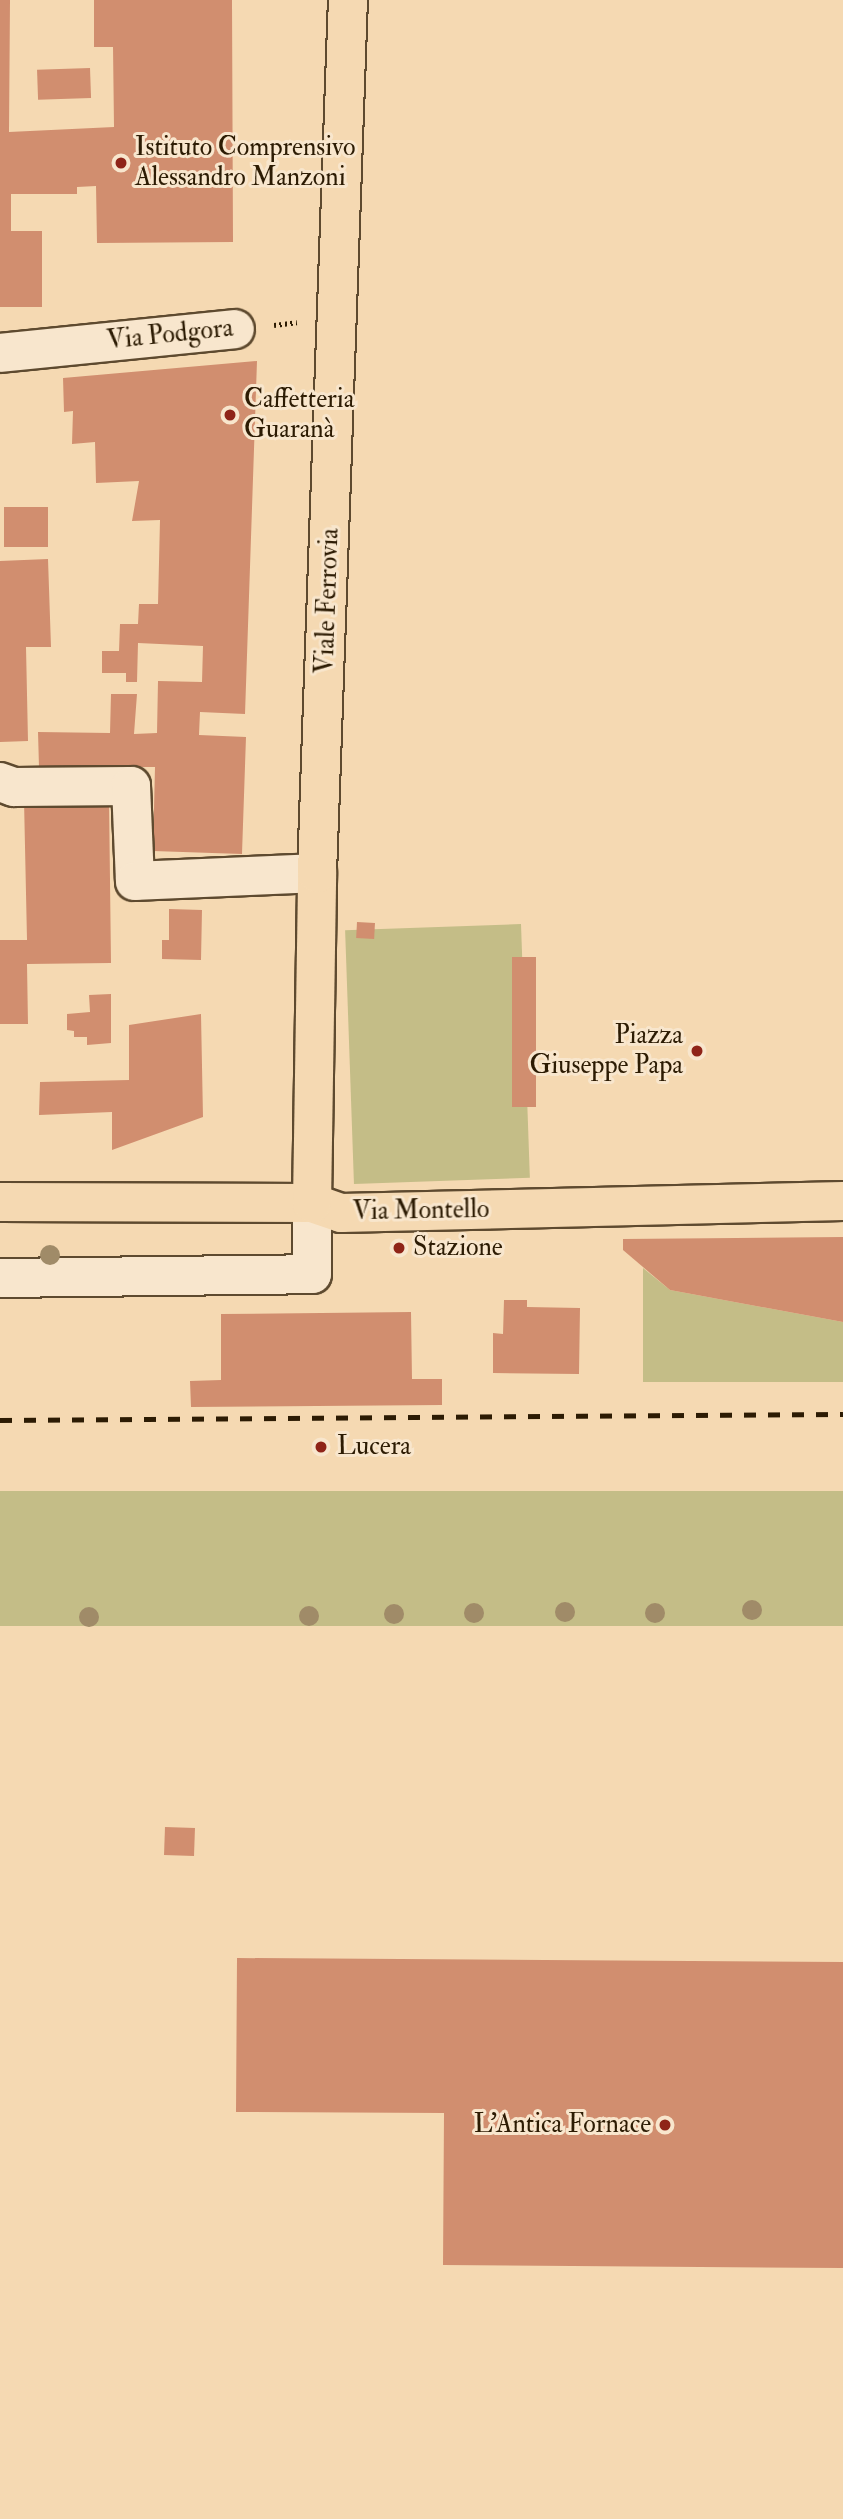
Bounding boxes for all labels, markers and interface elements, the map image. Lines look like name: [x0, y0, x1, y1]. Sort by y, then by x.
place label: Istituto Comprensivo Alessandro Manzoni: [135, 132, 356, 194]
marker: Istituto Comprensivo Alessandro Manzoni: [113, 155, 129, 171]
street label: Via Podgora: [105, 313, 235, 357]
place label: Caffetteria Guaranà: [244, 384, 354, 446]
marker: Caffetteria Guaranà: [222, 407, 238, 423]
street label: Viale Ferrovia: [310, 528, 346, 674]
place label: Piazza Giuseppe Papa: [529, 1020, 683, 1082]
marker: Piazza Giuseppe Papa: [689, 1043, 705, 1059]
street label: Via Montello: [352, 1194, 490, 1228]
place label: Stazione: [413, 1232, 503, 1264]
marker: Stazione: [391, 1240, 407, 1256]
place label: Lucera: [337, 1431, 411, 1463]
marker: Lucera: [311, 1437, 331, 1457]
place label: L'Antica Fornace: [474, 2109, 651, 2141]
marker: L'Antica Fornace: [657, 2117, 673, 2133]

